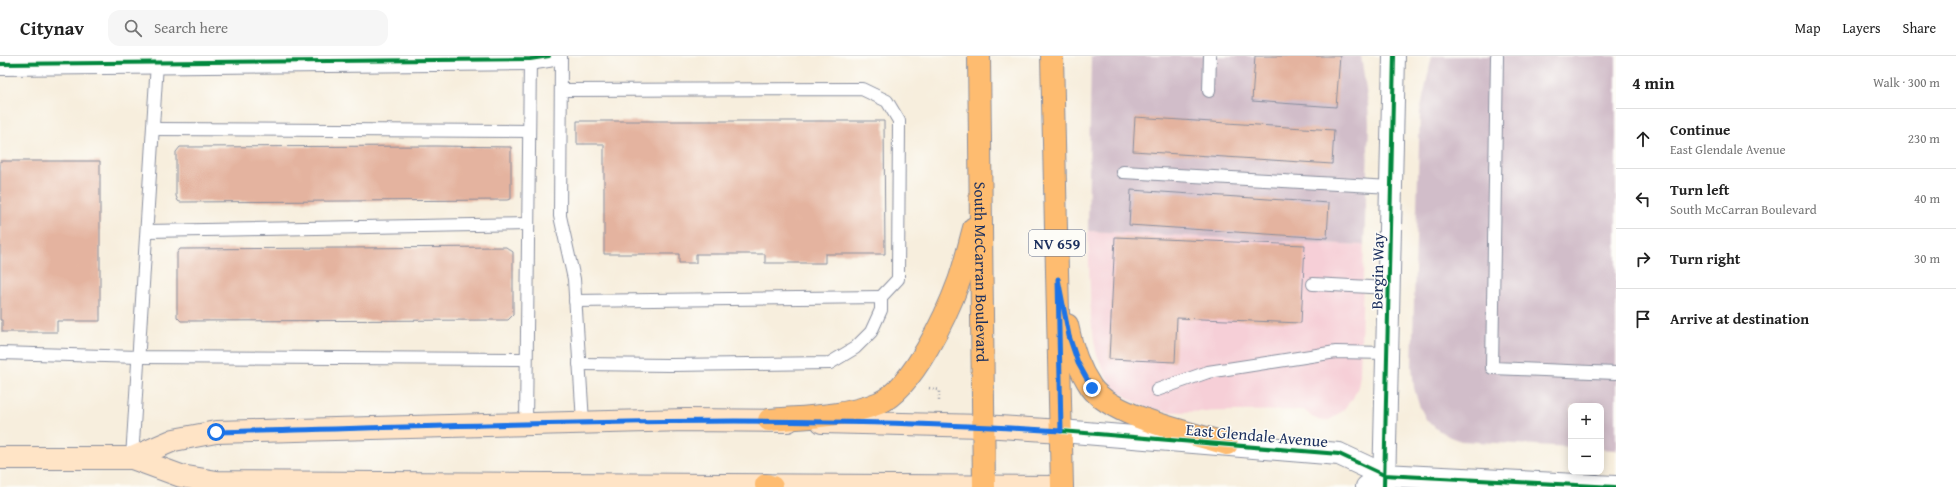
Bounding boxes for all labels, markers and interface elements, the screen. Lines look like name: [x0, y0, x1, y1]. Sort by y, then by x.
search box: [108, 10, 388, 46]
text: Citynav: [20, 14, 84, 42]
icon: search: [122, 17, 144, 39]
text: Search here: [154, 17, 228, 38]
text: Map: [1795, 18, 1821, 38]
text: Layers: [1843, 18, 1881, 38]
text: Share: [1903, 18, 1936, 38]
text: 4 min: [1632, 70, 1674, 95]
text: Walk · 300 m: [1873, 73, 1940, 92]
text: Continue: [1670, 119, 1731, 140]
icon: ahead: [1632, 128, 1654, 150]
text: 230 m: [1908, 129, 1940, 148]
text: East Glendale Avenue: [1670, 140, 1786, 159]
text: Turn left: [1670, 179, 1729, 200]
street label: South McCarran Boulevard: [968, 182, 995, 363]
icon: left: [1632, 188, 1654, 210]
text: 40 m: [1914, 189, 1940, 208]
text: South McCarran Boulevard: [1670, 200, 1817, 219]
road number: NV 659: [1029, 230, 1085, 256]
street label: Bergin Way: [1364, 232, 1390, 310]
icon: right: [1632, 248, 1654, 270]
text: Turn right: [1670, 248, 1741, 269]
text: 30 m: [1914, 249, 1940, 268]
icon: arrive: [1632, 308, 1654, 330]
text: Arrive at destination: [1670, 308, 1809, 329]
route end: [1083, 379, 1101, 397]
map controls: [1568, 403, 1604, 475]
button: +: [1568, 403, 1604, 439]
street label: East Glendale Avenue: [1185, 417, 1329, 453]
route start: [207, 423, 225, 441]
button: −: [1568, 439, 1604, 475]

